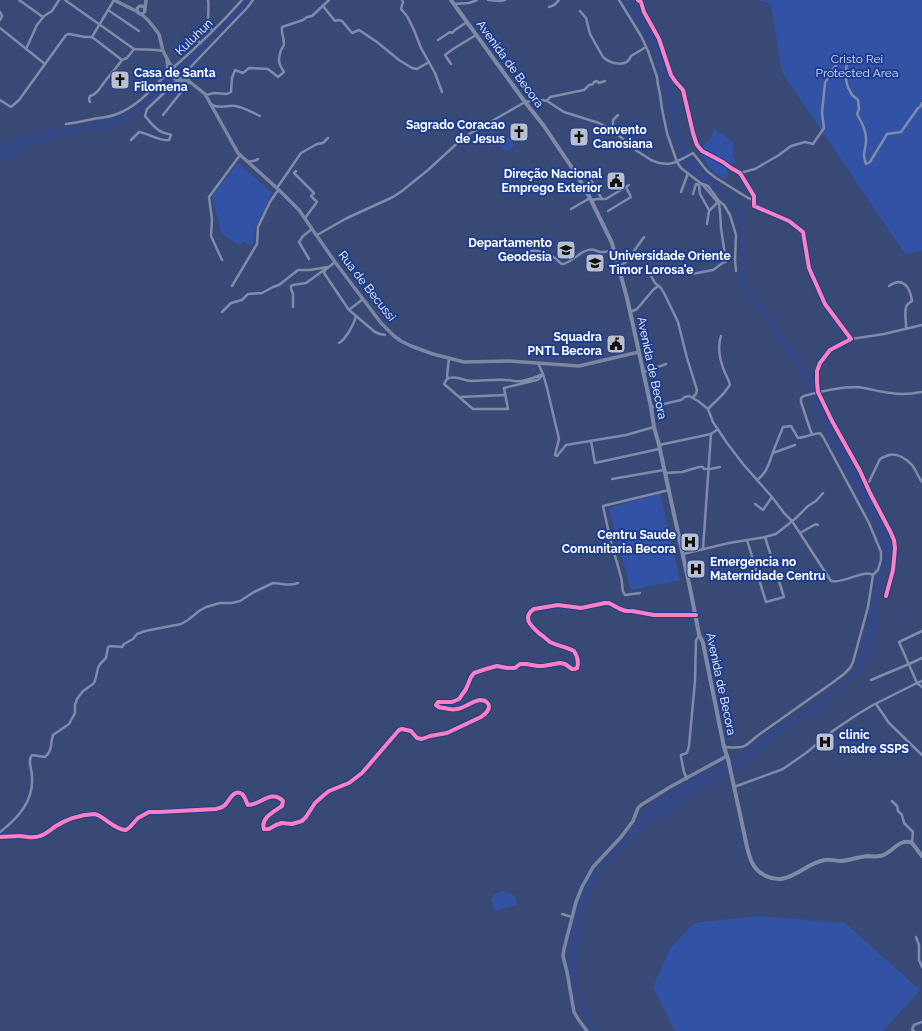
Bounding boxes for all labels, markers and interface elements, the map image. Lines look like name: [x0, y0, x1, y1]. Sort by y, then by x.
street label: Kuluhun: [173, 16, 215, 58]
street label: Avenida de Becora: [474, 18, 546, 110]
park label: Cristo Rei Protected Area: [816, 52, 898, 80]
place label: Casa de Santa Filomena: [134, 66, 216, 94]
church icon: Casa de Santa Filomena: [109, 69, 131, 91]
place label: Sagrado Coracao de Jesus: [406, 118, 505, 146]
church icon: Sagrado Coracao de Jesus: [508, 121, 530, 143]
place label: convento Canosiana: [593, 123, 653, 151]
church icon: convento Canosiana: [568, 126, 590, 148]
place label: Direção Nacional Emprego Exterior: [502, 167, 602, 195]
public building icon: Direção Nacional Emprego Exterior: [605, 170, 627, 192]
place label: Departamento Geodesia: [468, 236, 552, 264]
school or university icon: Departamento Geodesia: [555, 239, 577, 261]
street label: Rua de Becussi: [335, 248, 399, 324]
place label: Universidade Oriente Timor Lorosa'e: [609, 249, 731, 277]
school or university icon: Universidade Oriente Timor Lorosa'e: [584, 252, 606, 274]
street label: Avenida de Becora: [634, 315, 670, 421]
place label: Squadra PNTL Becora: [528, 330, 602, 358]
public building icon: Squadra PNTL Becora: [605, 333, 627, 355]
place label: Centru Saude Comunitaria Becora: [562, 528, 676, 556]
hospital icon: Centru Saude Comunitaria Becora: [679, 531, 701, 553]
place label: Emergencia no Maternidade Centru: [710, 555, 826, 583]
hospital icon: Emergencia no Maternidade Centru: [685, 558, 707, 580]
street label: Avenida de Becora: [703, 631, 739, 737]
place label: clinic madre SSPS: [839, 728, 909, 756]
hospital icon: clinic madre SSPS: [814, 731, 836, 753]

